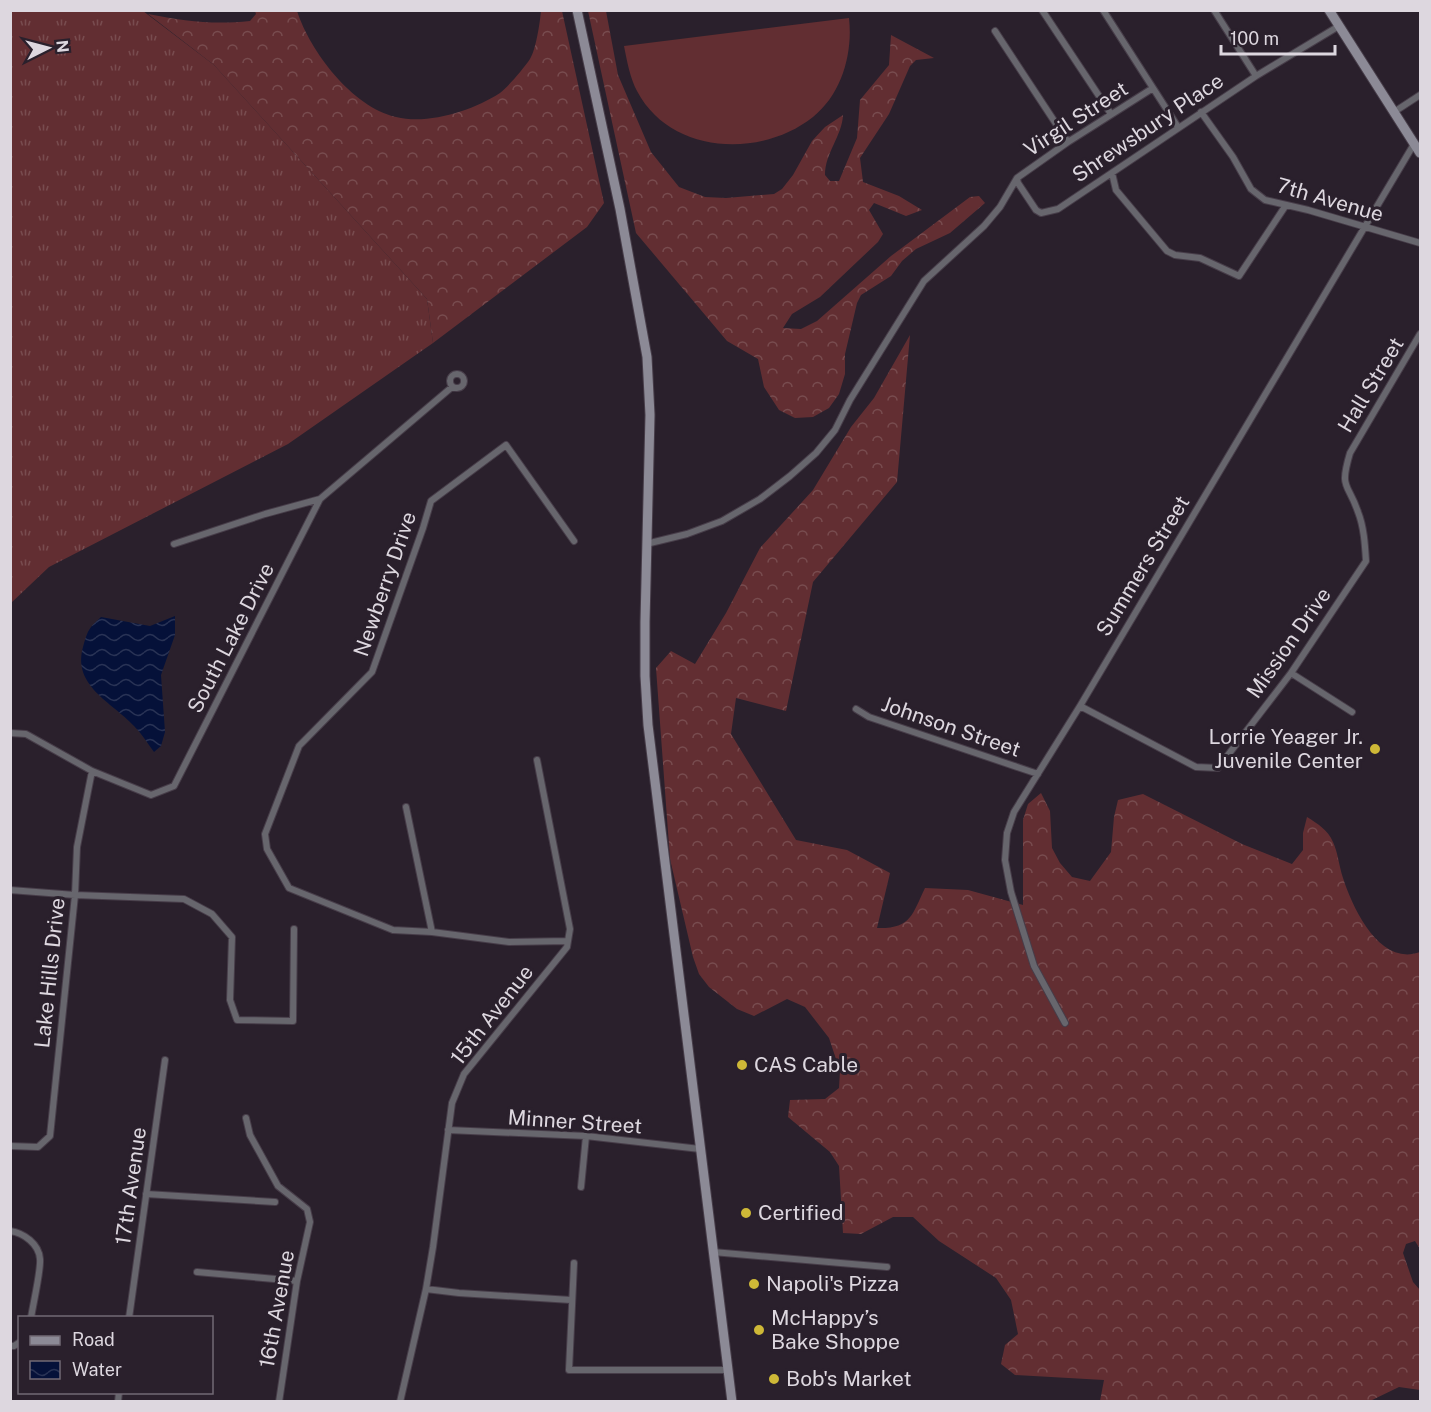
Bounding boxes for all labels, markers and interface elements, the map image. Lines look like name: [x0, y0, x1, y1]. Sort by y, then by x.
north arrow: [18, 18, 78, 78]
scale bar: [1221, 18, 1335, 56]
text: 100 m: [1230, 28, 1279, 49]
text: N: [52, 39, 73, 54]
street label: Shrewsbury Place: [1067, 68, 1228, 187]
street label: Virgil Street: [1019, 76, 1132, 161]
street label: 7th Avenue: [1274, 172, 1387, 227]
street label: Hall Street: [1332, 333, 1409, 437]
street label: Summers Street: [1091, 491, 1194, 641]
street label: Newberry Drive: [348, 508, 421, 660]
street label: South Lake Drive: [182, 558, 279, 717]
street label: Mission Drive: [1241, 582, 1336, 703]
street label: Johnson Street: [878, 691, 1024, 762]
place label: Lorrie Yeager Jr. Juvenile Center: [1209, 724, 1363, 773]
marker: Lorrie Yeager Jr. Juvenile Center: [1368, 742, 1382, 756]
street label: Lake Hills Drive: [29, 897, 70, 1049]
street label: 15th Avenue: [445, 960, 538, 1069]
place label: CAS Cable: [754, 1052, 858, 1077]
marker: CAS Cable: [735, 1058, 749, 1072]
street label: Minner Street: [507, 1104, 643, 1139]
street label: 17th Avenue: [110, 1125, 151, 1246]
place label: Certified: [758, 1200, 844, 1225]
marker: Certified: [739, 1206, 753, 1220]
street label: 16th Avenue: [254, 1248, 299, 1370]
place label: Napoli's Pizza: [766, 1271, 899, 1296]
marker: Napoli's Pizza: [747, 1277, 761, 1291]
place label: McHappy’s Bake Shoppe: [771, 1305, 900, 1354]
legend: [18, 1316, 213, 1394]
marker: McHappy’s Bake Shoppe: [752, 1323, 766, 1337]
text: Road: [72, 1329, 115, 1350]
text: Water: [72, 1359, 122, 1380]
place label: Bob's Market: [786, 1366, 912, 1391]
marker: Bob's Market: [767, 1372, 781, 1386]

